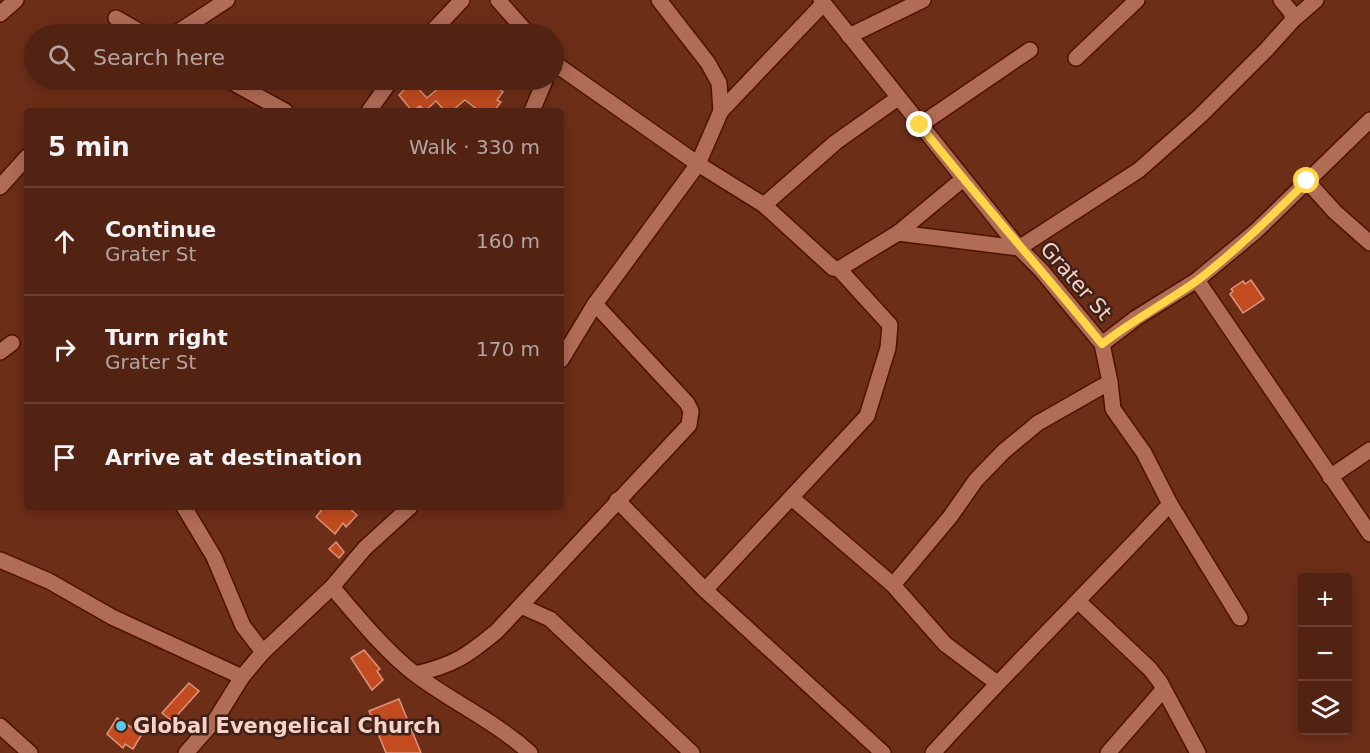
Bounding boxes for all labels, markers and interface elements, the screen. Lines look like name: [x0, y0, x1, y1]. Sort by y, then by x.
search box: [24, 24, 564, 90]
icon: search: [45, 41, 78, 74]
text: Search here: [93, 45, 225, 70]
route end: [906, 111, 932, 137]
text: 5 min: [48, 132, 130, 162]
text: Walk · 330 m: [409, 135, 540, 159]
route start: [1293, 167, 1319, 193]
text: Continue: [105, 217, 216, 242]
icon: ahead: [48, 225, 81, 258]
text: 160 m: [476, 229, 540, 253]
street label: Grater St: [1036, 237, 1116, 325]
text: Grater St: [105, 242, 196, 266]
text: Turn right: [105, 325, 228, 350]
icon: right: [48, 333, 81, 366]
text: 170 m: [476, 337, 540, 361]
text: Grater St: [105, 350, 196, 374]
icon: arrive: [48, 441, 81, 474]
text: Arrive at destination: [105, 445, 362, 470]
map controls: [1298, 573, 1352, 735]
button: +: [1298, 573, 1352, 627]
button: −: [1298, 627, 1352, 681]
button: layers: [1298, 681, 1352, 735]
place label: Global Evengelical Church: [133, 714, 441, 738]
marker: Global Evengelical Church: [114, 719, 128, 733]

